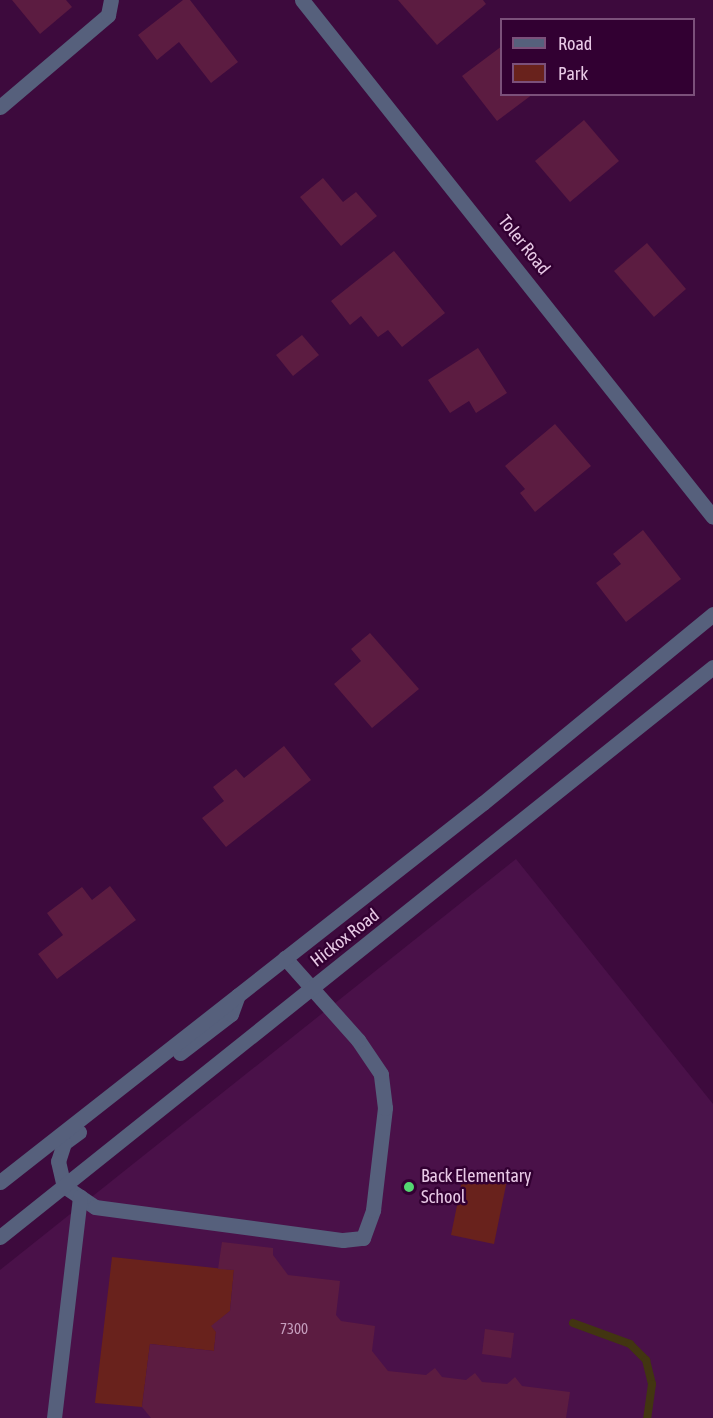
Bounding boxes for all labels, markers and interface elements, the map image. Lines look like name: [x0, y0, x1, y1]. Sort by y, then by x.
legend: [500, 18, 695, 96]
text: Road: [558, 33, 592, 54]
text: Park: [558, 63, 588, 84]
street label: Toler Road: [494, 211, 554, 279]
street label: Hickox Road: [306, 904, 384, 972]
place label: Back Elementary School: [421, 1166, 532, 1208]
marker: Back Elementary School: [402, 1180, 416, 1194]
house number: 7300: [280, 1320, 308, 1338]

